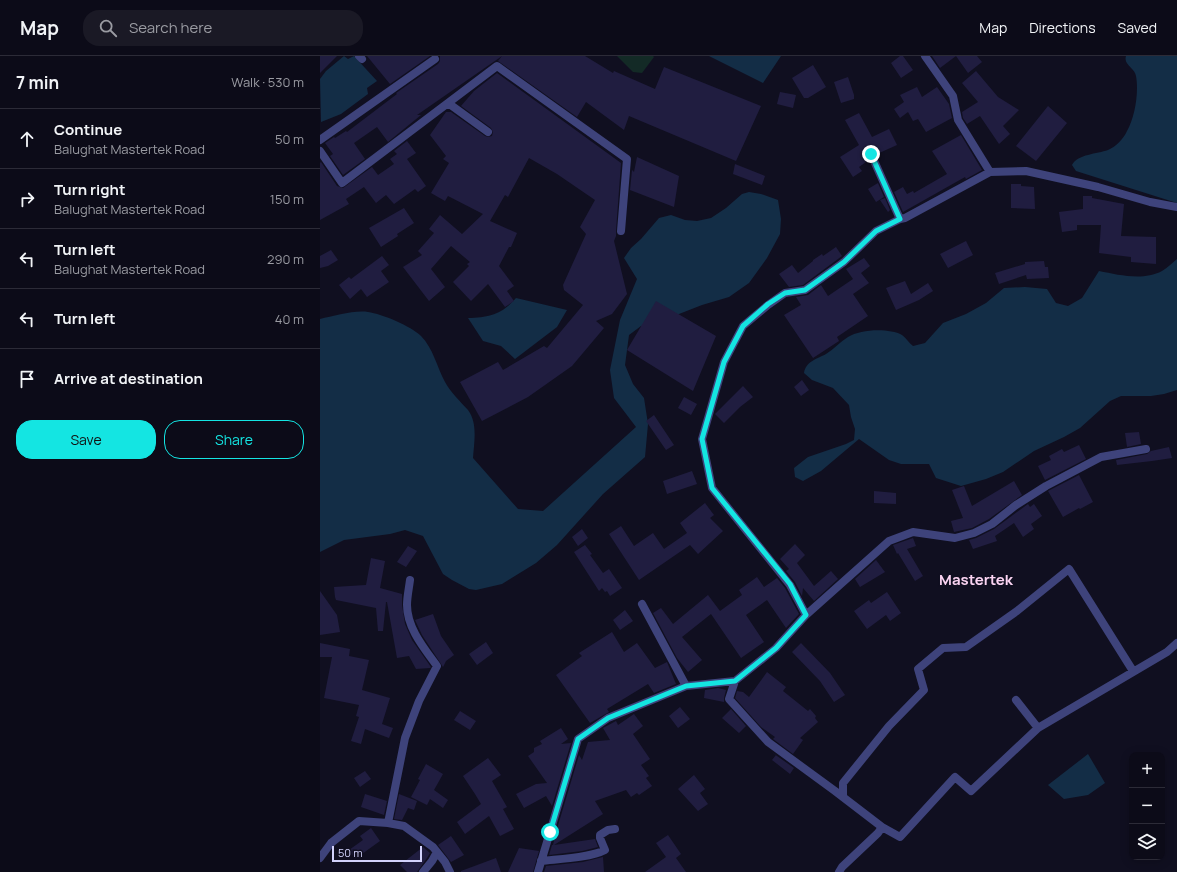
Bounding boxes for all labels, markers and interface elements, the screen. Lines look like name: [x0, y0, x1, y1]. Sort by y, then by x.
search box: [83, 10, 363, 46]
text: Map: [20, 15, 59, 41]
icon: search: [97, 17, 119, 39]
text: Search here: [129, 17, 212, 38]
text: Map: [979, 18, 1007, 37]
text: Directions: [1029, 18, 1096, 37]
text: Saved: [1118, 18, 1157, 37]
text: 7 min: [16, 71, 59, 94]
text: Walk · 530 m: [231, 73, 304, 91]
text: Continue: [54, 119, 122, 140]
icon: ahead: [16, 128, 38, 150]
text: 50 m: [275, 130, 304, 148]
text: Balughat Mastertek Road: [54, 140, 205, 158]
route end: [862, 145, 880, 163]
text: Turn right: [54, 179, 125, 200]
icon: right: [16, 188, 38, 210]
text: 150 m: [270, 190, 304, 208]
text: Balughat Mastertek Road: [54, 200, 205, 218]
text: Turn left: [54, 239, 116, 260]
icon: left: [16, 248, 38, 270]
text: 290 m: [267, 250, 304, 268]
text: Balughat Mastertek Road: [54, 260, 205, 278]
icon: left: [16, 308, 38, 330]
text: Turn left: [54, 308, 116, 329]
text: 40 m: [275, 310, 304, 328]
icon: arrive: [16, 368, 38, 390]
text: Arrive at destination: [54, 368, 203, 389]
button: Save: [16, 420, 156, 459]
button: Share: [164, 420, 304, 459]
district label: Mastertek: [939, 569, 1014, 590]
map controls: [1129, 752, 1165, 860]
button: +: [1129, 752, 1165, 788]
button: −: [1129, 788, 1165, 824]
route start: [541, 823, 559, 841]
button: layers: [1129, 824, 1165, 860]
scale bar: [332, 844, 422, 863]
text: 50 m: [338, 845, 363, 860]

